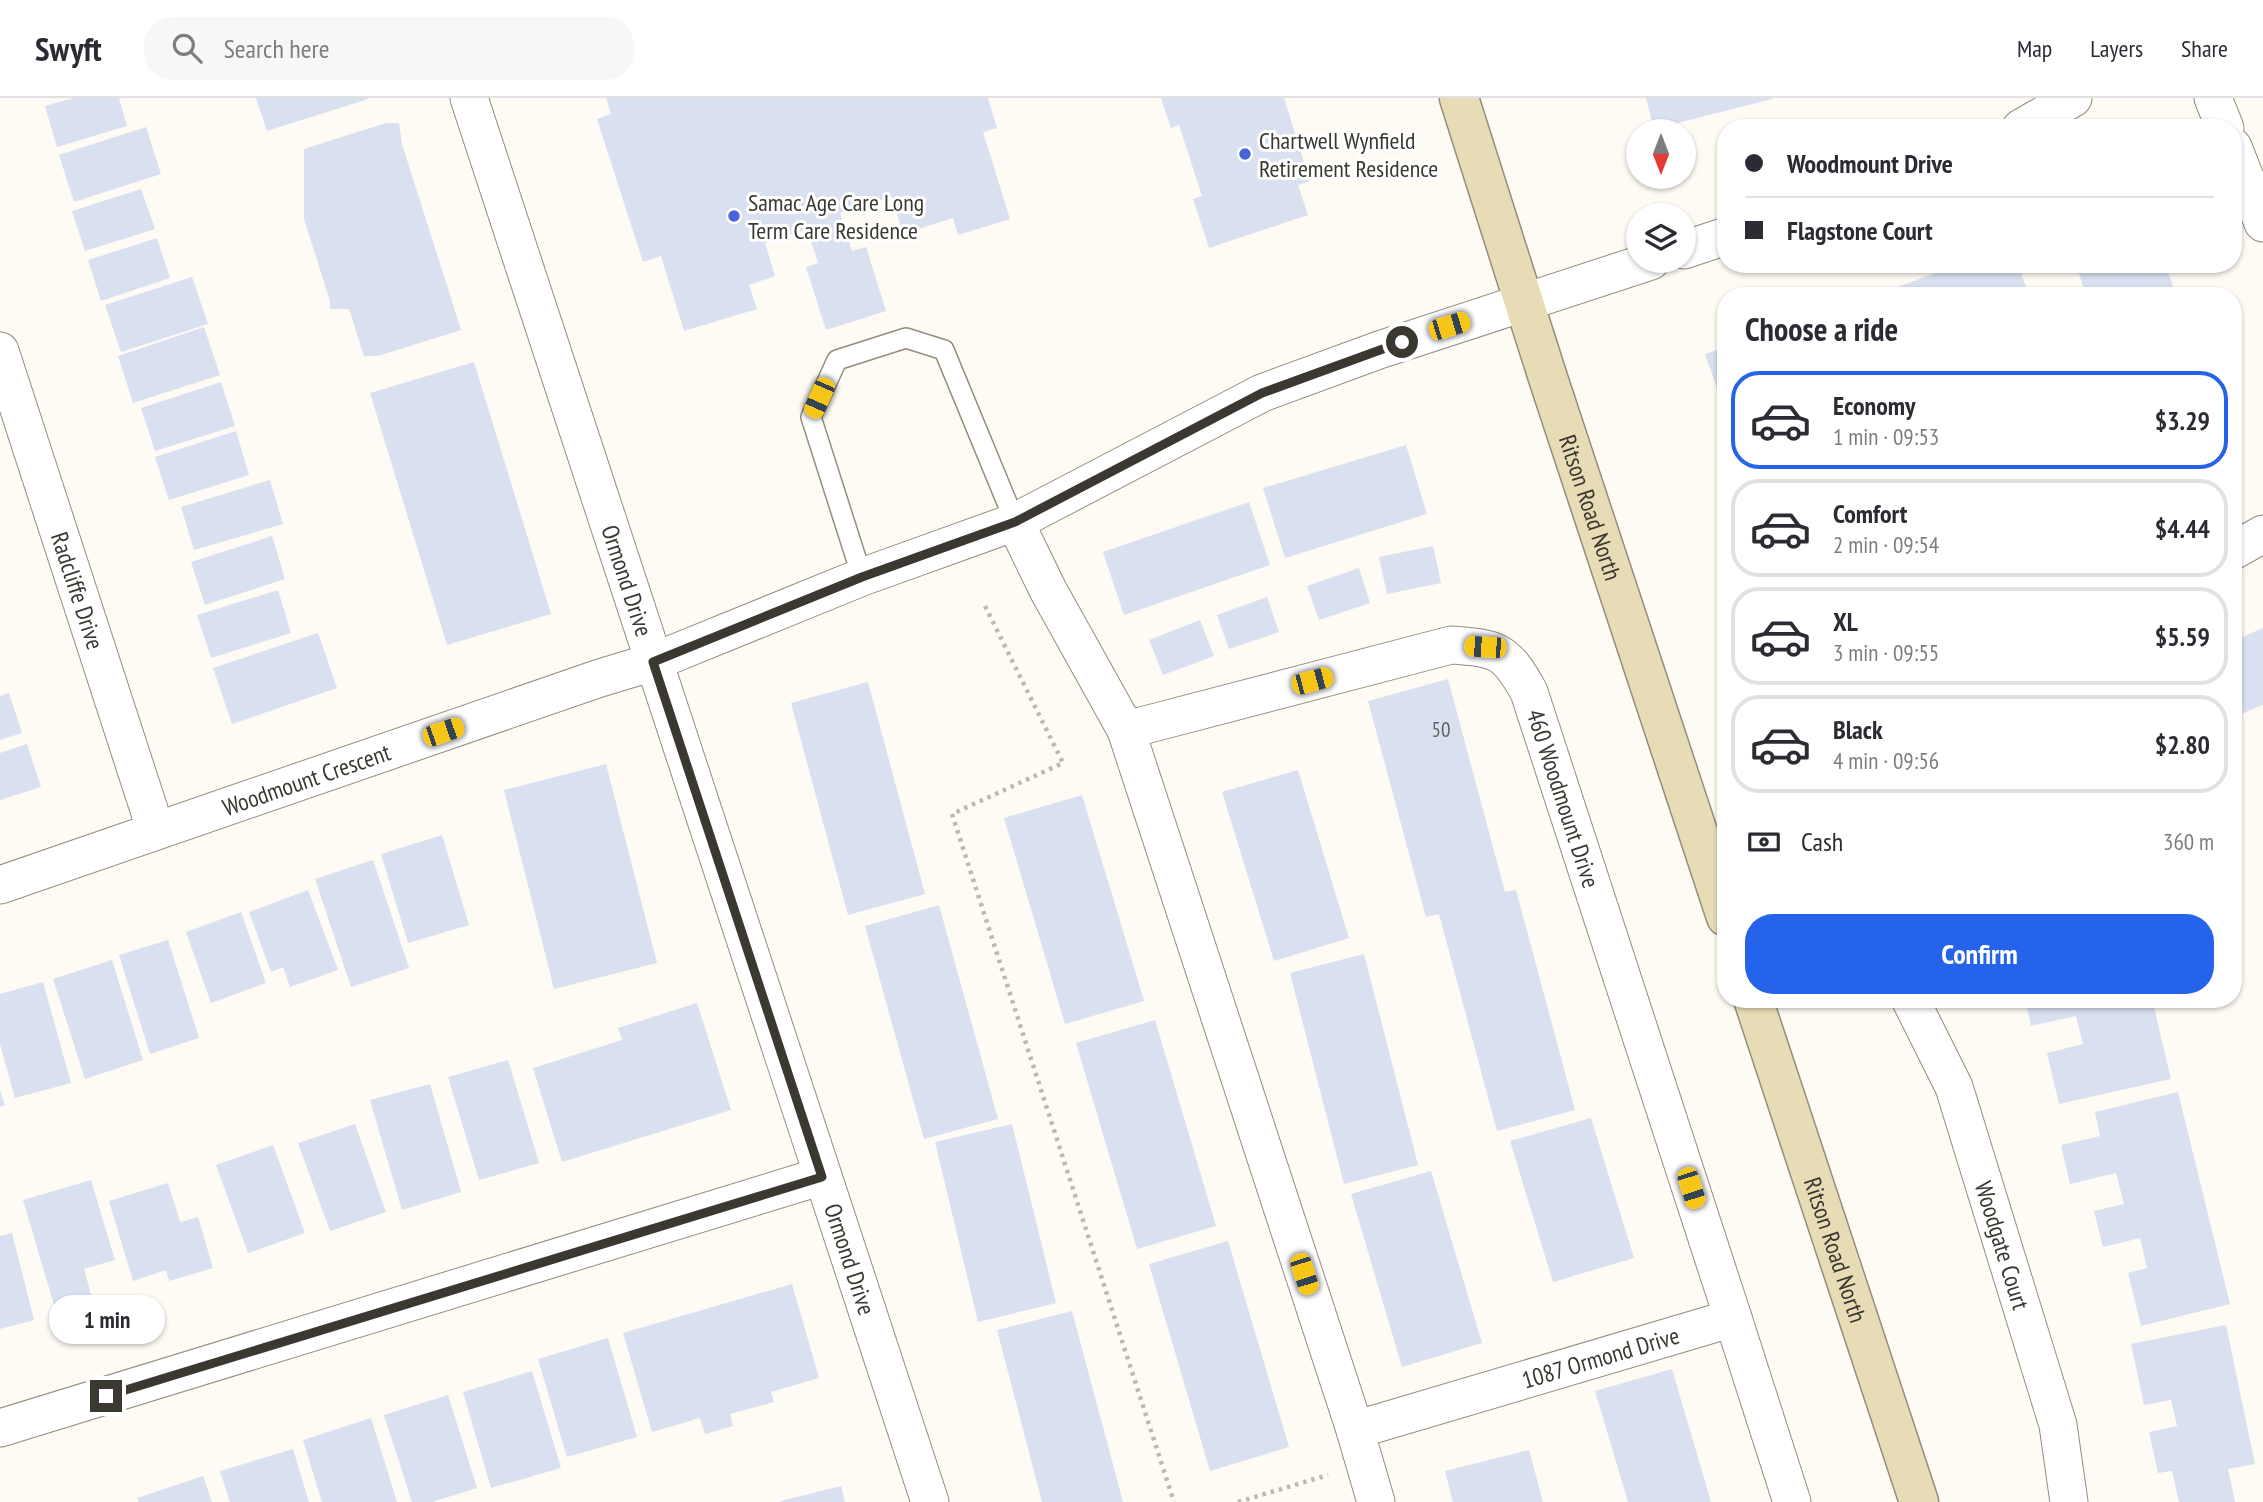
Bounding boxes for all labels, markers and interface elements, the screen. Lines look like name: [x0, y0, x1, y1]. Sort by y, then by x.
search box: [144, 17, 634, 80]
text: Swyft: [35, 27, 102, 70]
icon: search: [168, 29, 206, 67]
text: Search here: [224, 32, 329, 65]
text: Map: [2017, 33, 2052, 64]
text: Layers: [2090, 33, 2143, 64]
text: Share: [2181, 33, 2228, 64]
north arrow: [1626, 119, 1696, 189]
map controls: [1626, 119, 1696, 273]
place label: Chartwell Wynfield Retirement Residence: [1259, 125, 1438, 184]
marker: Chartwell Wynfield Retirement Residence: [1237, 146, 1253, 162]
text: Woodmount Drive: [1787, 147, 1953, 180]
place label: Samac Age Care Long Term Care Residence: [748, 187, 924, 246]
button: layers: [1626, 203, 1696, 273]
marker: Samac Age Care Long Term Care Residence: [726, 208, 742, 224]
text: Flagstone Court: [1787, 214, 1933, 247]
text: Choose a ride: [1745, 308, 1898, 350]
car: [1426, 310, 1473, 342]
route start: [1386, 326, 1418, 358]
car: [801, 375, 838, 421]
icon: car: [1749, 389, 1812, 452]
text: Economy: [1833, 389, 1915, 422]
text: $3.29: [2155, 404, 2210, 437]
text: 1 min · 09:53: [1833, 422, 1939, 451]
street label: Ritson Road North: [1552, 431, 1629, 584]
icon: car: [1749, 497, 1812, 560]
text: Comfort: [1833, 497, 1907, 530]
text: $4.44: [2155, 512, 2210, 545]
street label: Ormond Drive: [595, 521, 660, 640]
street label: Radcliffe Drive: [44, 528, 111, 653]
text: 2 min · 09:54: [1833, 530, 1939, 559]
icon: car: [1749, 605, 1812, 668]
text: XL: [1833, 605, 1858, 638]
text: $5.59: [2155, 620, 2210, 653]
car: [1464, 635, 1507, 659]
text: 3 min · 09:55: [1833, 638, 1939, 667]
car: [1289, 665, 1336, 697]
street label: 460 Woodmount Drive: [1520, 705, 1607, 892]
icon: car: [1749, 713, 1812, 776]
text: Black: [1833, 713, 1883, 746]
car: [420, 715, 467, 749]
house number: 50: [1432, 716, 1450, 743]
text: $2.80: [2155, 728, 2210, 761]
street label: Woodmount Crescent: [218, 736, 395, 823]
text: 4 min · 09:56: [1833, 746, 1939, 775]
icon: cash: [1745, 823, 1783, 861]
text: Cash: [1801, 825, 1843, 858]
text: 360 m: [2163, 827, 2214, 856]
button: Confirm: [1745, 914, 2214, 994]
car: [1675, 1165, 1708, 1211]
street label: Ritson Road North: [1797, 1173, 1874, 1326]
street label: Woodgate Court: [1968, 1177, 2037, 1314]
street label: Ormond Drive: [817, 1199, 883, 1319]
car: [1288, 1251, 1321, 1297]
callout: 1 min: [48, 1294, 164, 1344]
text: 1 min: [84, 1305, 130, 1334]
street label: 1087 Ormond Drive: [1518, 1319, 1683, 1395]
route end: [90, 1380, 122, 1412]

